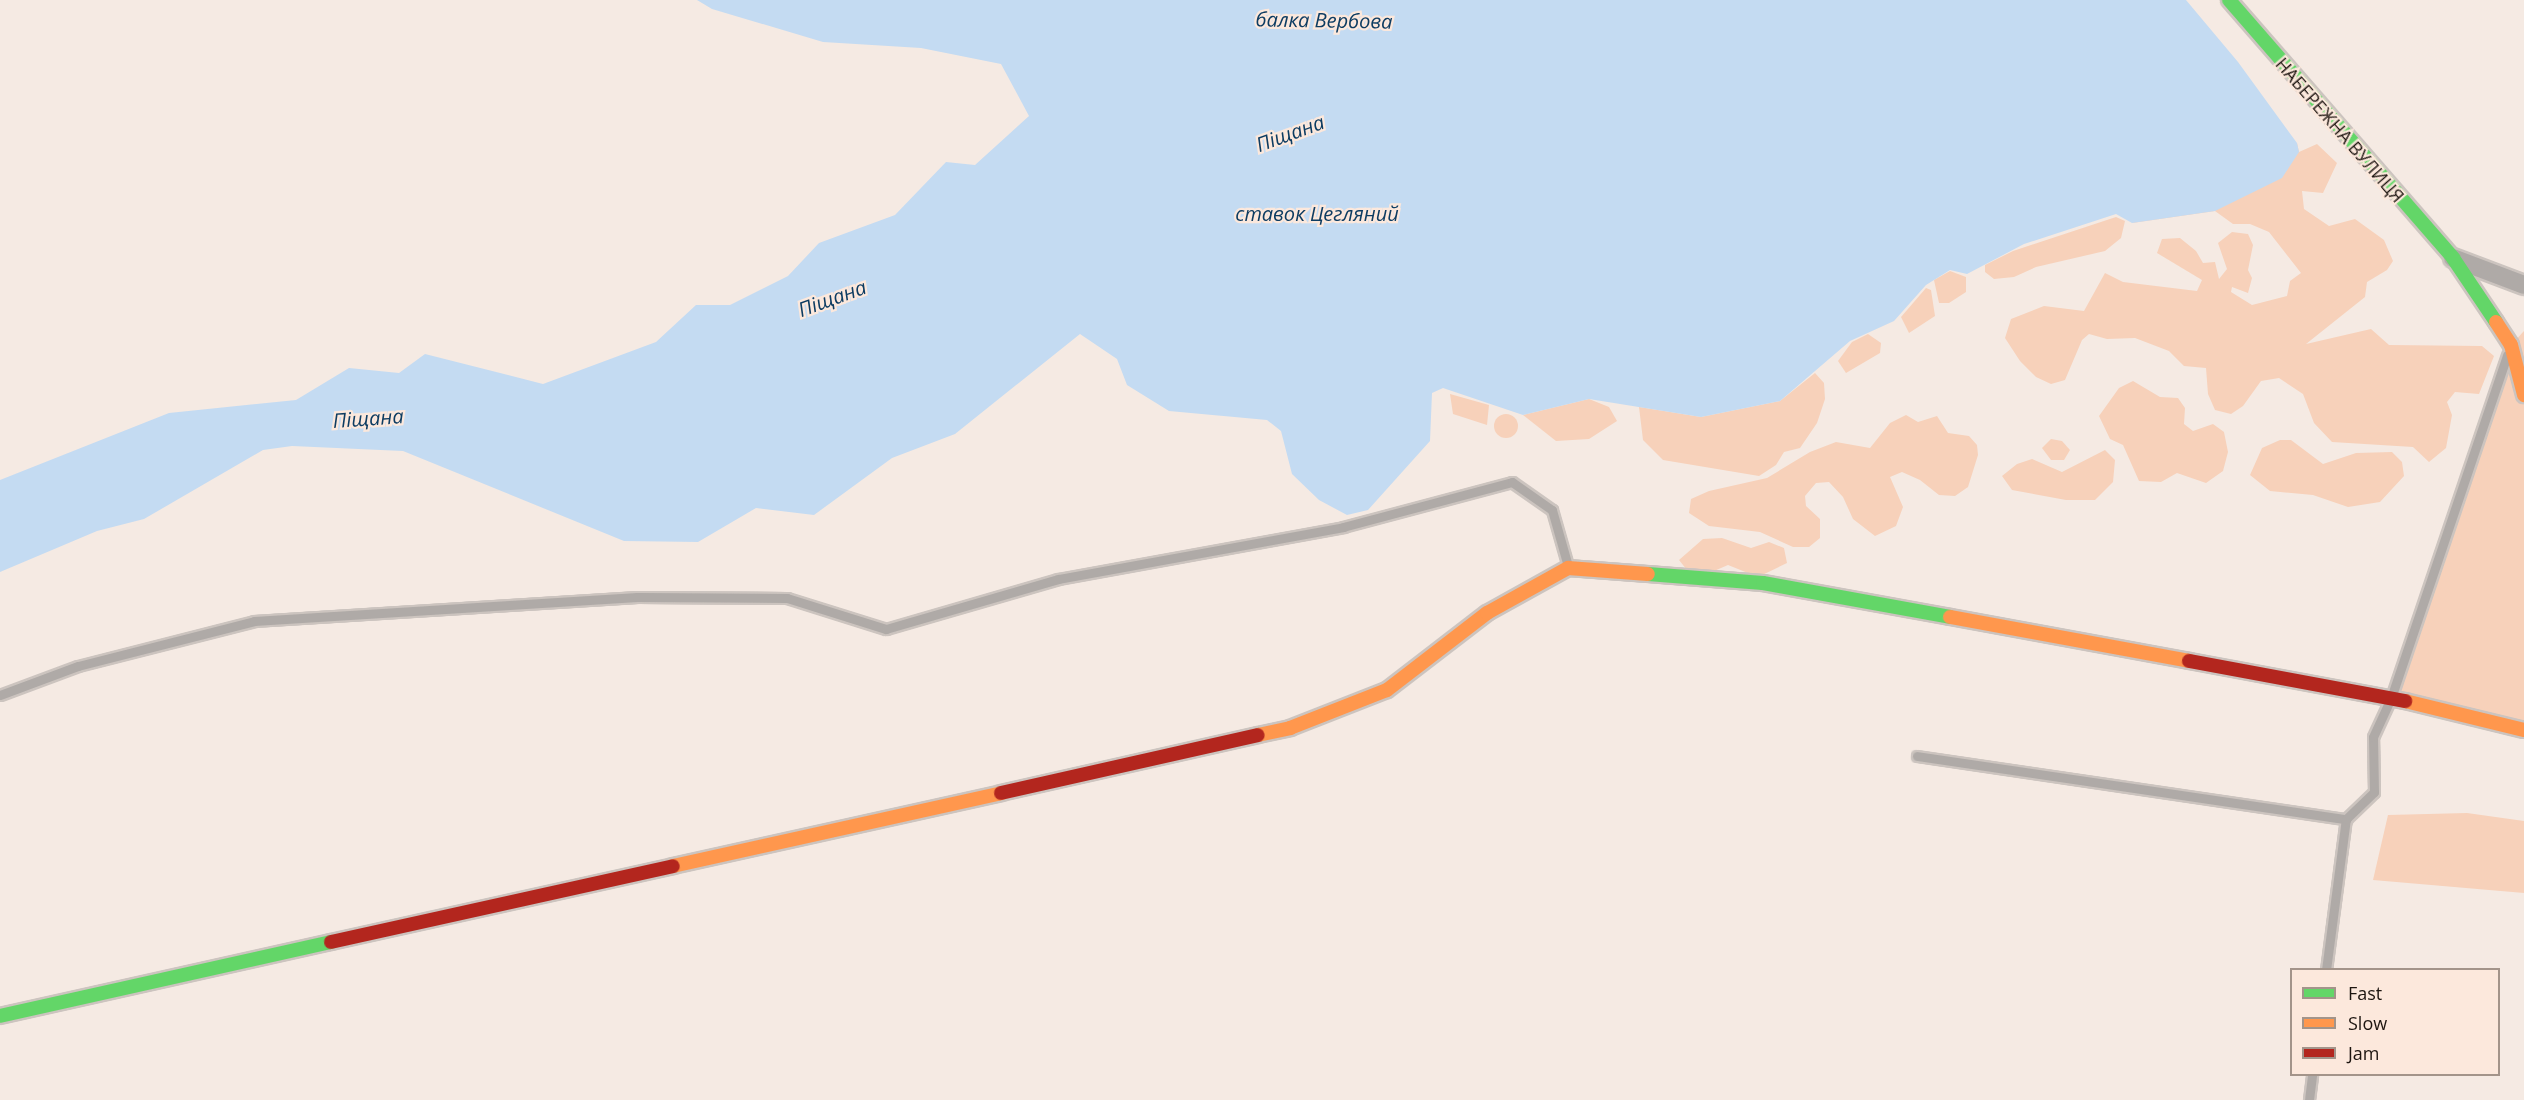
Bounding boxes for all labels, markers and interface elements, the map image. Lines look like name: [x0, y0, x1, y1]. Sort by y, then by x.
water label: балка Вербова: [1255, 7, 1393, 33]
street label: НАБЕРЕЖНА ВУЛИЦЯ: [2271, 53, 2409, 207]
water label: Піщана: [1253, 110, 1327, 156]
water label: ставок Цегляний: [1235, 201, 1399, 225]
water label: Піщана: [795, 275, 869, 321]
water label: Піщана: [332, 404, 404, 432]
legend: [2290, 968, 2500, 1076]
text: Fast: [2348, 981, 2382, 1005]
text: Slow: [2348, 1011, 2387, 1035]
text: Jam: [2348, 1041, 2380, 1065]

